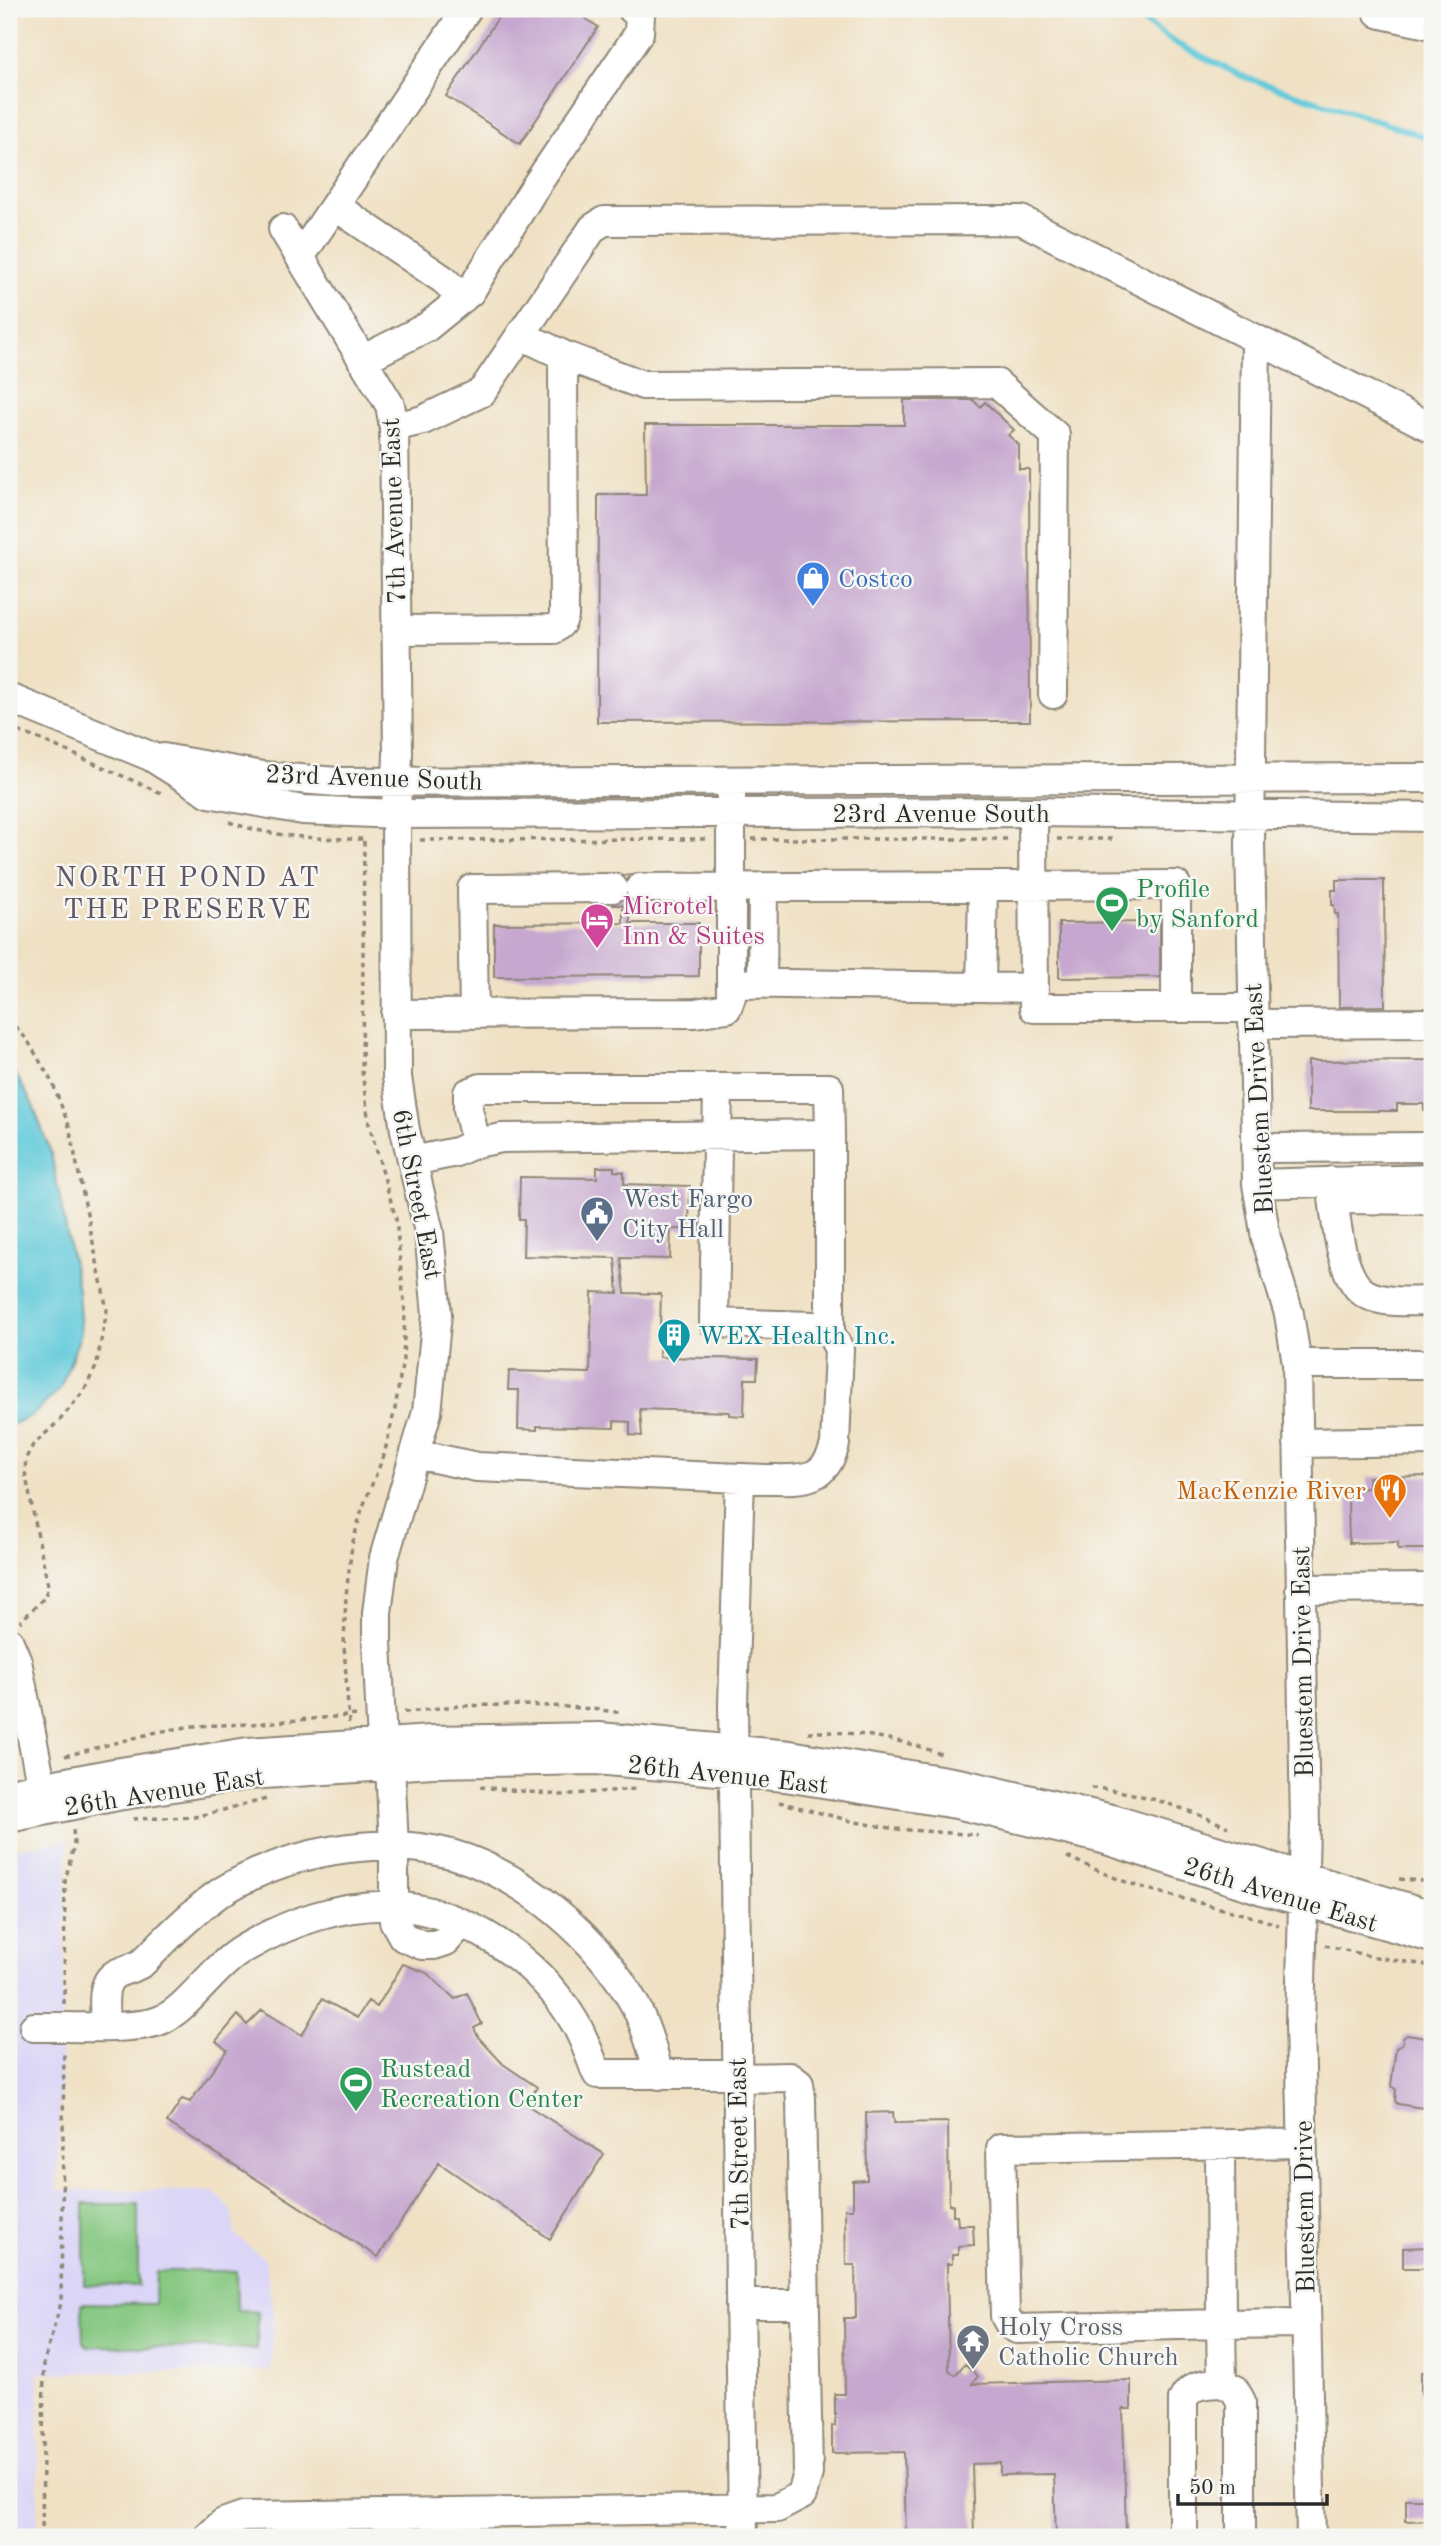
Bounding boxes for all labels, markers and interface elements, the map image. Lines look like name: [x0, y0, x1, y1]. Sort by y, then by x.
street label: 7th Avenue East: [379, 417, 411, 605]
shop icon: Costco: [794, 559, 832, 608]
place label: Costco: [838, 567, 913, 593]
street label: 23rd Avenue South: [265, 762, 483, 796]
street label: 23rd Avenue South: [832, 802, 1050, 828]
district label: NORTH POND AT THE PRESERVE: [55, 865, 321, 925]
place label: Profile by Sanford: [1136, 877, 1259, 933]
sports icon: Profile by Sanford: [1093, 884, 1131, 933]
place label: Microtel Inn & Suites: [622, 894, 765, 950]
hotel icon: Microtel Inn & Suites: [578, 901, 616, 950]
street label: Bluestem Drive East: [1241, 982, 1279, 1215]
street label: 6th Street East: [387, 1107, 445, 1282]
place label: West Fargo City Hall: [622, 1187, 753, 1243]
public building icon: West Fargo City Hall: [578, 1194, 616, 1243]
building icon: WEX Health Inc.: [655, 1316, 693, 1365]
place label: WEX Health Inc.: [698, 1324, 896, 1350]
restaurant icon: MacKenzie River: [1371, 1471, 1409, 1520]
place label: MacKenzie River: [1176, 1479, 1366, 1505]
street label: Bluestem Drive East: [1289, 1546, 1319, 1778]
street label: 26th Avenue East: [626, 1753, 829, 1799]
street label: 26th Avenue East: [63, 1764, 266, 1822]
street label: 26th Avenue East: [1180, 1854, 1381, 1938]
place label: Rustead Recreation Center: [380, 2057, 583, 2113]
street label: 7th Street East: [725, 2057, 755, 2231]
sports icon: Rustead Recreation Center: [337, 2064, 375, 2113]
street label: Bluestem Drive: [1291, 2120, 1321, 2294]
place label: Holy Cross Catholic Church: [998, 2315, 1179, 2371]
temple icon: Holy Cross Catholic Church: [954, 2322, 992, 2371]
scale bar: [1178, 2462, 1327, 2506]
text: 50 m: [1189, 2478, 1236, 2499]

